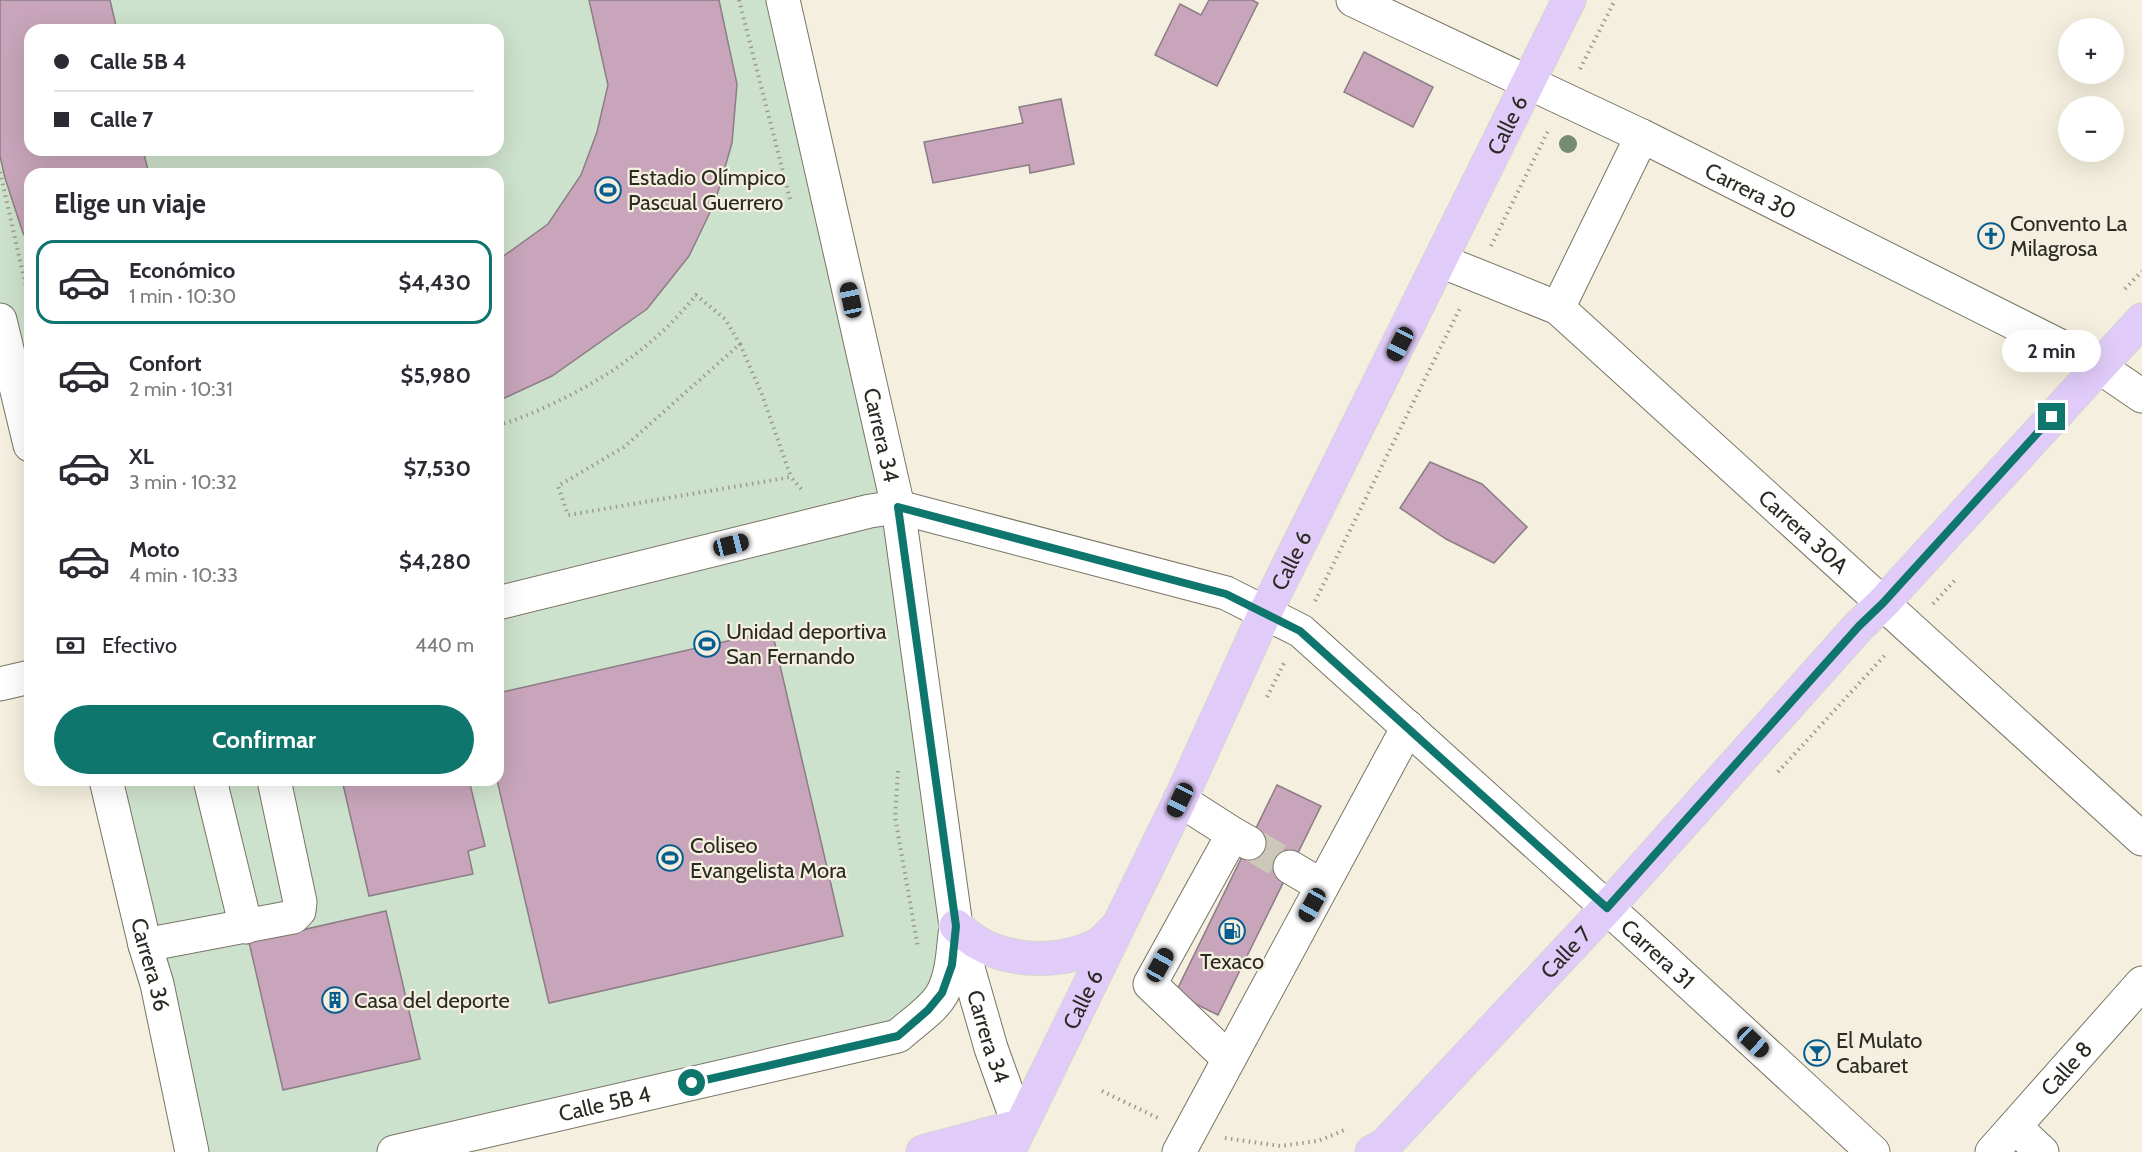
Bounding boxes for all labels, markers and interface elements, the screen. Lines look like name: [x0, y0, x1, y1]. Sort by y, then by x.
map controls: [2058, 18, 2124, 162]
button: +: [2058, 18, 2124, 84]
text: Calle 5B 4: [90, 48, 186, 75]
street label: Calle 6: [1481, 91, 1534, 159]
button: −: [2058, 96, 2124, 162]
text: Calle 7: [90, 106, 153, 133]
street label: Carrera 30: [1700, 157, 1801, 225]
place label: Estadio Olímpico Pascual Guerrero: [628, 164, 786, 216]
sports icon: Estadio Olímpico Pascual Guerrero: [593, 175, 623, 205]
text: Elige un viaje: [54, 187, 206, 220]
place label: Convento La Milagrosa: [2010, 210, 2128, 262]
church icon: Convento La Milagrosa: [1976, 221, 2006, 251]
icon: car: [57, 255, 111, 309]
text: Económico: [129, 257, 235, 284]
text: $4,430: [398, 269, 471, 296]
car: [838, 281, 864, 319]
text: 1 min · 10:30: [129, 284, 236, 308]
car: [1384, 324, 1416, 364]
callout: 2 min: [2002, 330, 2102, 372]
text: 2 min: [2027, 339, 2076, 363]
icon: car: [57, 348, 111, 402]
text: Confort: [129, 350, 202, 377]
text: $5,980: [400, 362, 471, 389]
text: 2 min · 10:31: [129, 377, 233, 401]
street label: Carrera 34: [857, 385, 905, 485]
route end: [2038, 403, 2065, 430]
icon: car: [57, 441, 111, 495]
text: XL: [129, 443, 154, 470]
text: $7,530: [403, 455, 471, 482]
text: 3 min · 10:32: [129, 470, 237, 494]
street label: Carrera 30A: [1753, 484, 1854, 580]
street label: Calle 6: [1265, 526, 1318, 595]
car: [711, 532, 751, 558]
icon: car: [57, 534, 111, 588]
text: Moto: [129, 536, 180, 563]
text: $4,280: [399, 548, 471, 575]
text: 4 min · 10:33: [129, 563, 238, 587]
place label: Unidad deportiva San Fernando: [726, 618, 887, 670]
icon: cash: [54, 629, 87, 662]
sports icon: Unidad deportiva San Fernando: [692, 629, 722, 659]
text: Efectivo: [102, 632, 177, 659]
text: 440 m: [415, 633, 474, 657]
button: Confirmar: [54, 705, 474, 774]
car: [1164, 780, 1196, 820]
place label: Coliseo Evangelista Mora: [690, 832, 847, 884]
sports icon: Coliseo Evangelista Mora: [655, 843, 685, 873]
car: [1295, 885, 1329, 925]
street label: Carrera 31: [1615, 914, 1700, 995]
street label: Carrera 36: [125, 915, 175, 1014]
fuel station icon: Texaco: [1217, 916, 1247, 946]
street label: Calle 7: [1535, 921, 1597, 984]
car: [1143, 945, 1177, 985]
place label: Texaco: [1200, 948, 1264, 975]
street label: Calle 6: [1057, 965, 1109, 1034]
building icon: Casa del deporte: [320, 985, 350, 1015]
place label: Casa del deporte: [354, 987, 510, 1014]
street label: Carrera 34: [961, 987, 1016, 1087]
car: [1734, 1023, 1772, 1061]
place label: El Mulato Cabaret: [1836, 1027, 1922, 1079]
street label: Calle 8: [2035, 1036, 2098, 1101]
bar icon: El Mulato Cabaret: [1802, 1038, 1832, 1068]
route start: [678, 1069, 705, 1096]
street label: Calle 5B 4: [556, 1080, 653, 1128]

